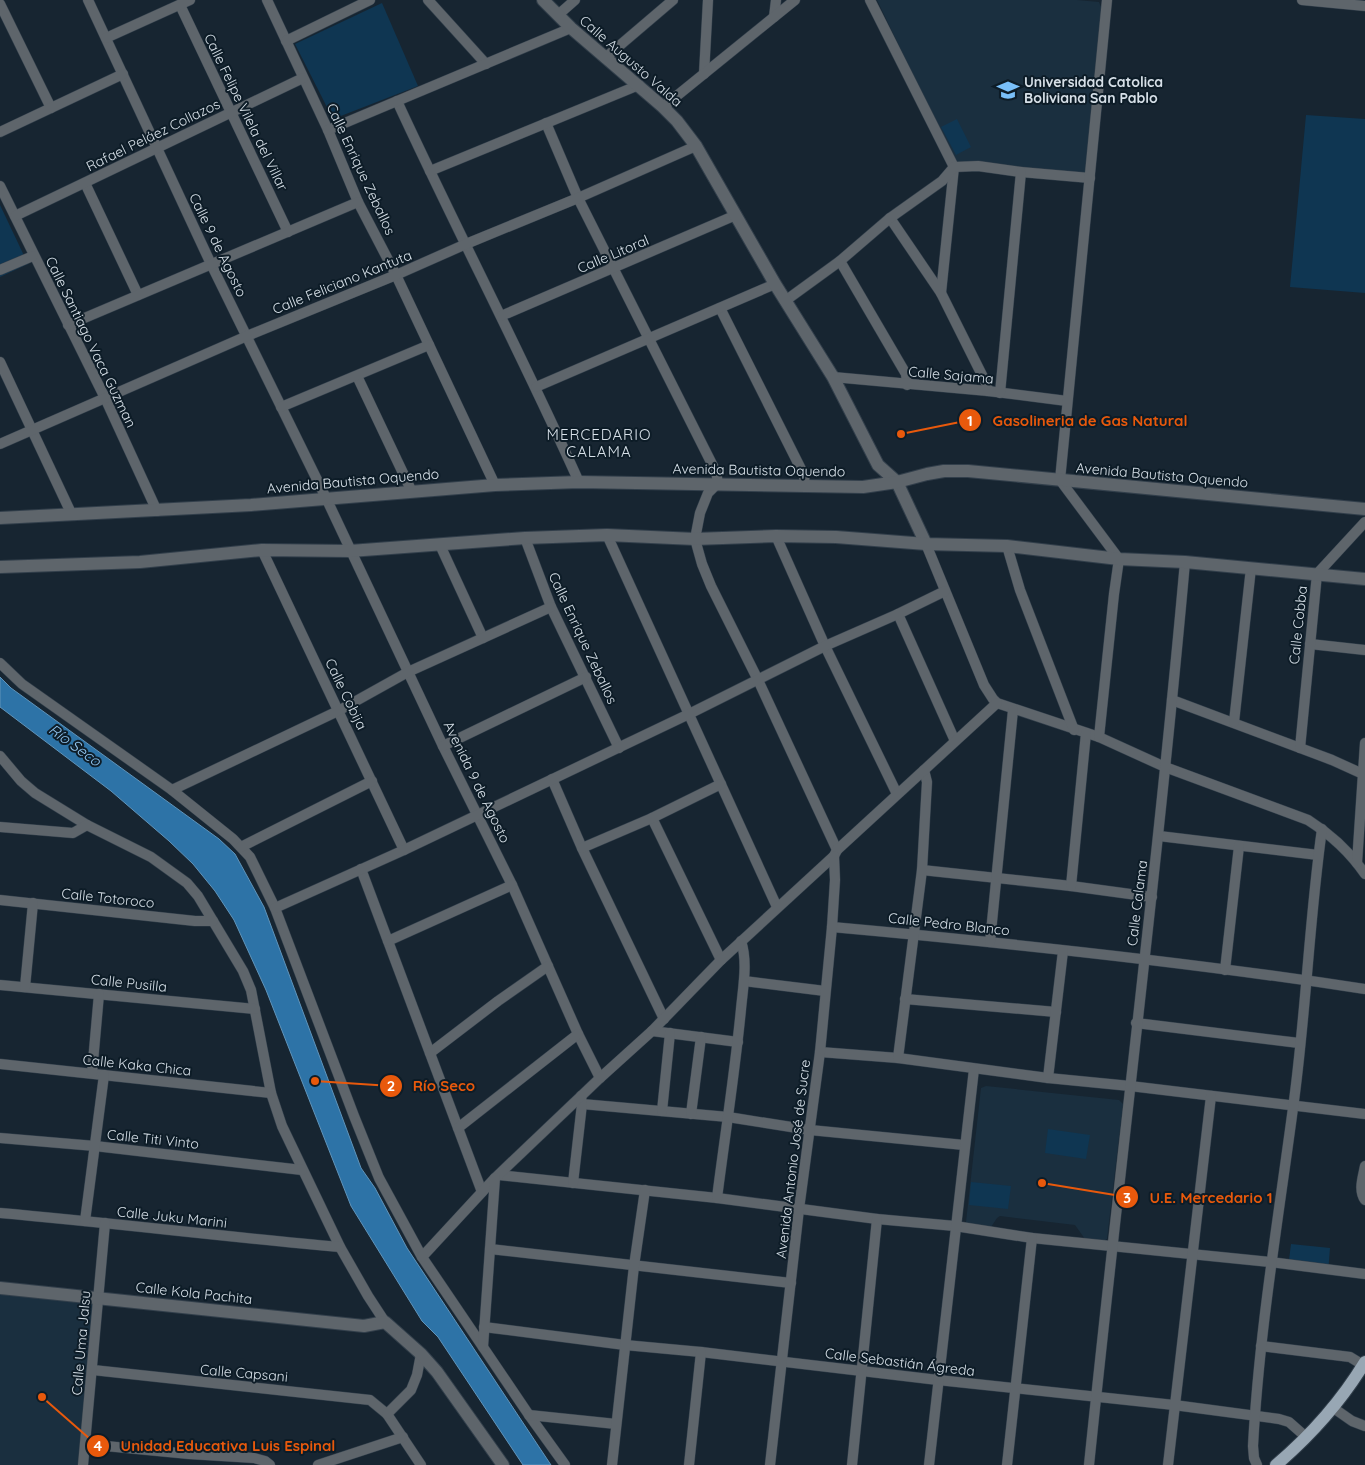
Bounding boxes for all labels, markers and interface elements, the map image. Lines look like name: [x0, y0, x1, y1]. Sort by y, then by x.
street label: Calle Augusto Valda: [576, 12, 686, 110]
street label: Calle Felipe Vilela del Villar: [200, 30, 292, 194]
place label: Universidad Catolica Boliviana San Pablo: [1024, 73, 1163, 107]
school or university icon: Universidad Catolica Boliviana San Pablo: [995, 77, 1021, 103]
street label: Rafael Peláez Collazos: [83, 95, 223, 175]
street label: Calle Enrique Zeballos: [323, 100, 399, 238]
street label: Calle 9 de Agosto: [185, 190, 251, 300]
street label: Calle Litoral: [574, 231, 652, 277]
street label: Calle Feliciano Kantuta: [270, 246, 414, 318]
street label: Calle Santiago Vaca Guzman: [42, 254, 140, 430]
street label: Calle Sajama: [908, 362, 994, 388]
callout: Gasolineria de Gas Natural: [957, 405, 1197, 435]
text: 1: [967, 411, 973, 430]
text: Gasolineria de Gas Natural: [993, 411, 1187, 430]
district label: MERCEDARIO CALAMA: [547, 425, 651, 461]
street label: Avenida Bautista Oquendo: [672, 459, 846, 481]
street label: Avenida Bautista Oquendo: [1075, 459, 1249, 491]
street label: Avenida Bautista Oquendo: [266, 465, 440, 497]
street label: Calle Enrique Zeballos: [545, 569, 621, 707]
street label: Calle Cobba: [1285, 585, 1311, 665]
street label: Calle Cobija: [321, 655, 371, 733]
street label: Avenida 9 de Agosto: [440, 718, 514, 846]
water label: Río Seco: [45, 720, 106, 771]
street label: Calle Calama: [1123, 859, 1151, 947]
street label: Calle Totoroco: [61, 884, 155, 912]
street label: Calle Pedro Blanco: [887, 909, 1011, 939]
street label: Calle Pusilla: [90, 970, 168, 996]
street label: Calle Kaka Chica: [82, 1050, 192, 1080]
street label: Avenida Antonio José de Sucre: [772, 1058, 814, 1260]
callout: Río Seco: [378, 1071, 486, 1101]
text: 2: [387, 1076, 395, 1095]
text: Río Seco: [413, 1076, 475, 1095]
street label: Calle Titi Vinto: [106, 1125, 200, 1153]
callout: U.E. Mercedario 1: [1114, 1182, 1282, 1212]
text: 3: [1123, 1188, 1131, 1207]
text: U.E. Mercedario 1: [1149, 1188, 1273, 1207]
street label: Calle Juku Marini: [116, 1202, 228, 1232]
street label: Calle Kola Pachita: [135, 1278, 253, 1308]
street label: Calle Uma Jalsu: [67, 1290, 95, 1396]
street label: Calle Sebastián Ágreda: [824, 1344, 976, 1380]
street label: Calle Capsani: [199, 1360, 289, 1386]
callout: Unidad Educativa Luis Espinal: [86, 1431, 346, 1461]
text: 4: [94, 1436, 103, 1455]
text: Unidad Educativa Luis Espinal: [121, 1436, 335, 1455]

